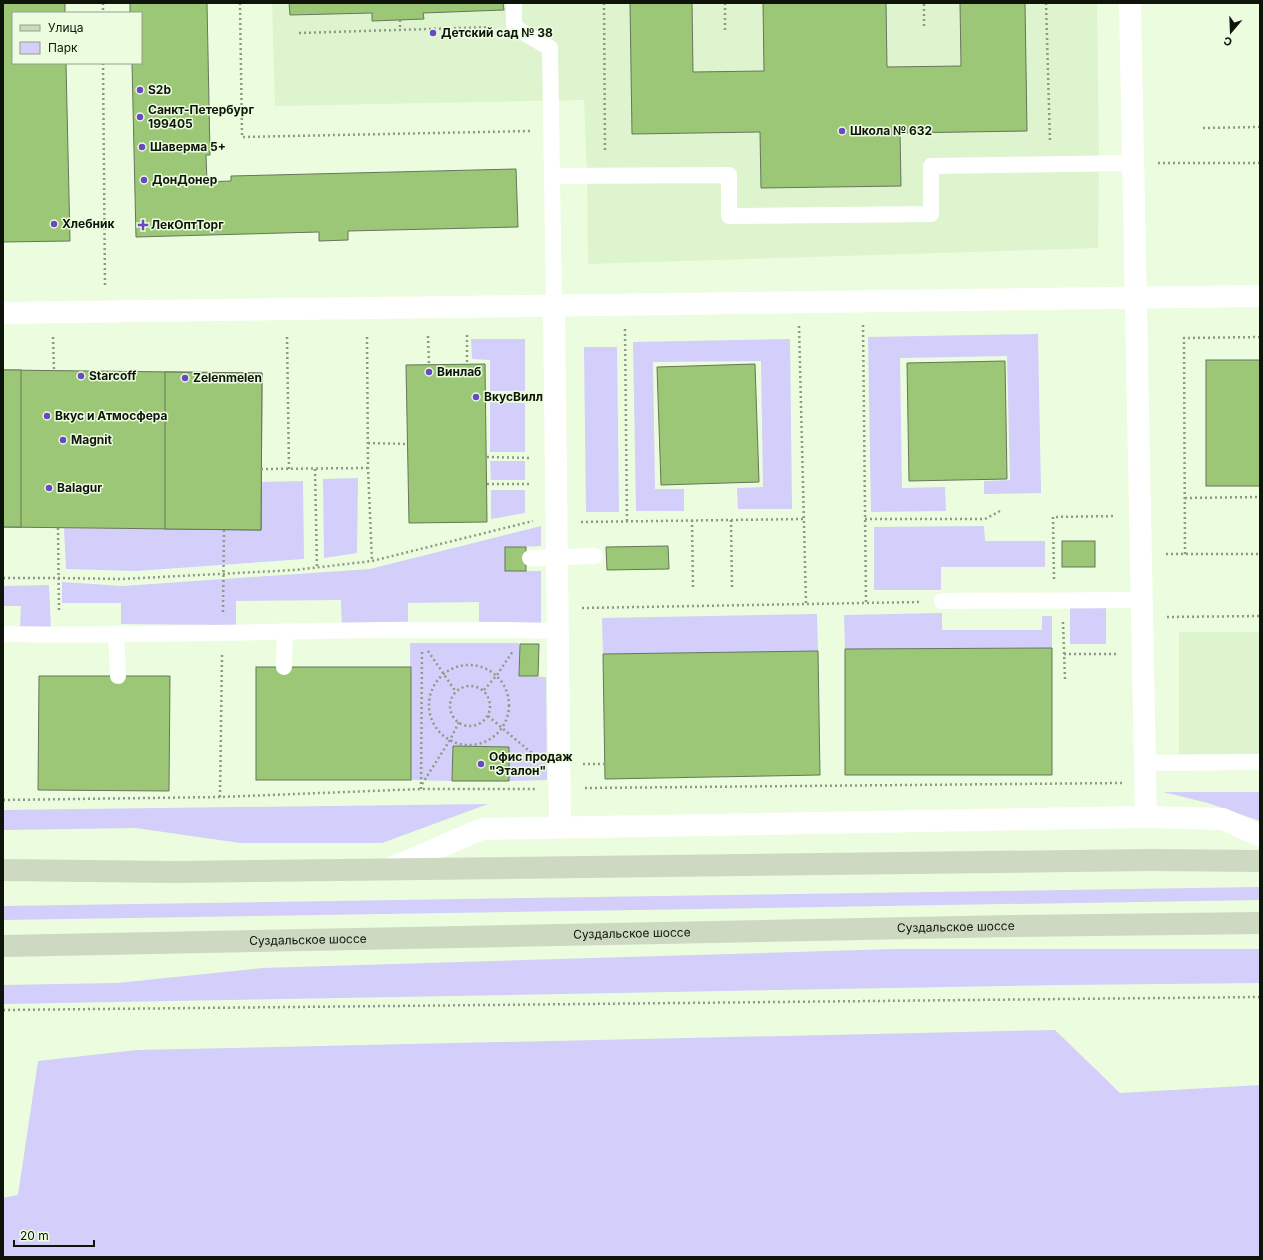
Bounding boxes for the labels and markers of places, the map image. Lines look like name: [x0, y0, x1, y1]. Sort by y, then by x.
place label: Детский сад № 38: [441, 25, 553, 40]
marker: Детский сад № 38: [428, 28, 438, 38]
place label: S2b: [148, 82, 171, 97]
marker: S2b: [135, 85, 145, 95]
place label: Санкт-Петербург 199405: [148, 102, 254, 131]
marker: Санкт-Петербург 199405: [135, 112, 145, 122]
place label: Школа № 632: [850, 123, 932, 138]
marker: Школа № 632: [837, 126, 847, 136]
place label: Шаверма 5+: [150, 139, 226, 154]
marker: Шаверма 5+: [137, 142, 147, 152]
place label: ДонДонер: [152, 172, 218, 187]
marker: ДонДонер: [139, 175, 149, 185]
place label: Хлебник: [62, 216, 115, 231]
place label: ЛекОптТорг: [151, 217, 224, 232]
marker: Хлебник: [49, 219, 59, 229]
marker: ЛекОптТорг: [138, 220, 148, 230]
place label: Винлаб: [437, 364, 481, 379]
marker: Винлаб: [424, 367, 434, 377]
place label: Starcoff: [89, 368, 137, 383]
place label: Zelenmelen: [193, 370, 262, 385]
marker: Starcoff: [76, 371, 86, 381]
marker: Zelenmelen: [180, 373, 190, 383]
place label: ВкусВилл: [484, 389, 543, 404]
marker: ВкусВилл: [471, 392, 481, 402]
place label: Вкус и Атмосфера: [55, 408, 168, 423]
marker: Вкус и Атмосфера: [42, 411, 52, 421]
place label: Magnit: [71, 432, 112, 447]
marker: Magnit: [58, 435, 68, 445]
place label: Balagur: [57, 480, 102, 495]
marker: Balagur: [44, 483, 54, 493]
place label: Офис продаж "Эталон": [489, 749, 573, 778]
marker: Офис продаж "Эталон": [476, 759, 486, 769]

